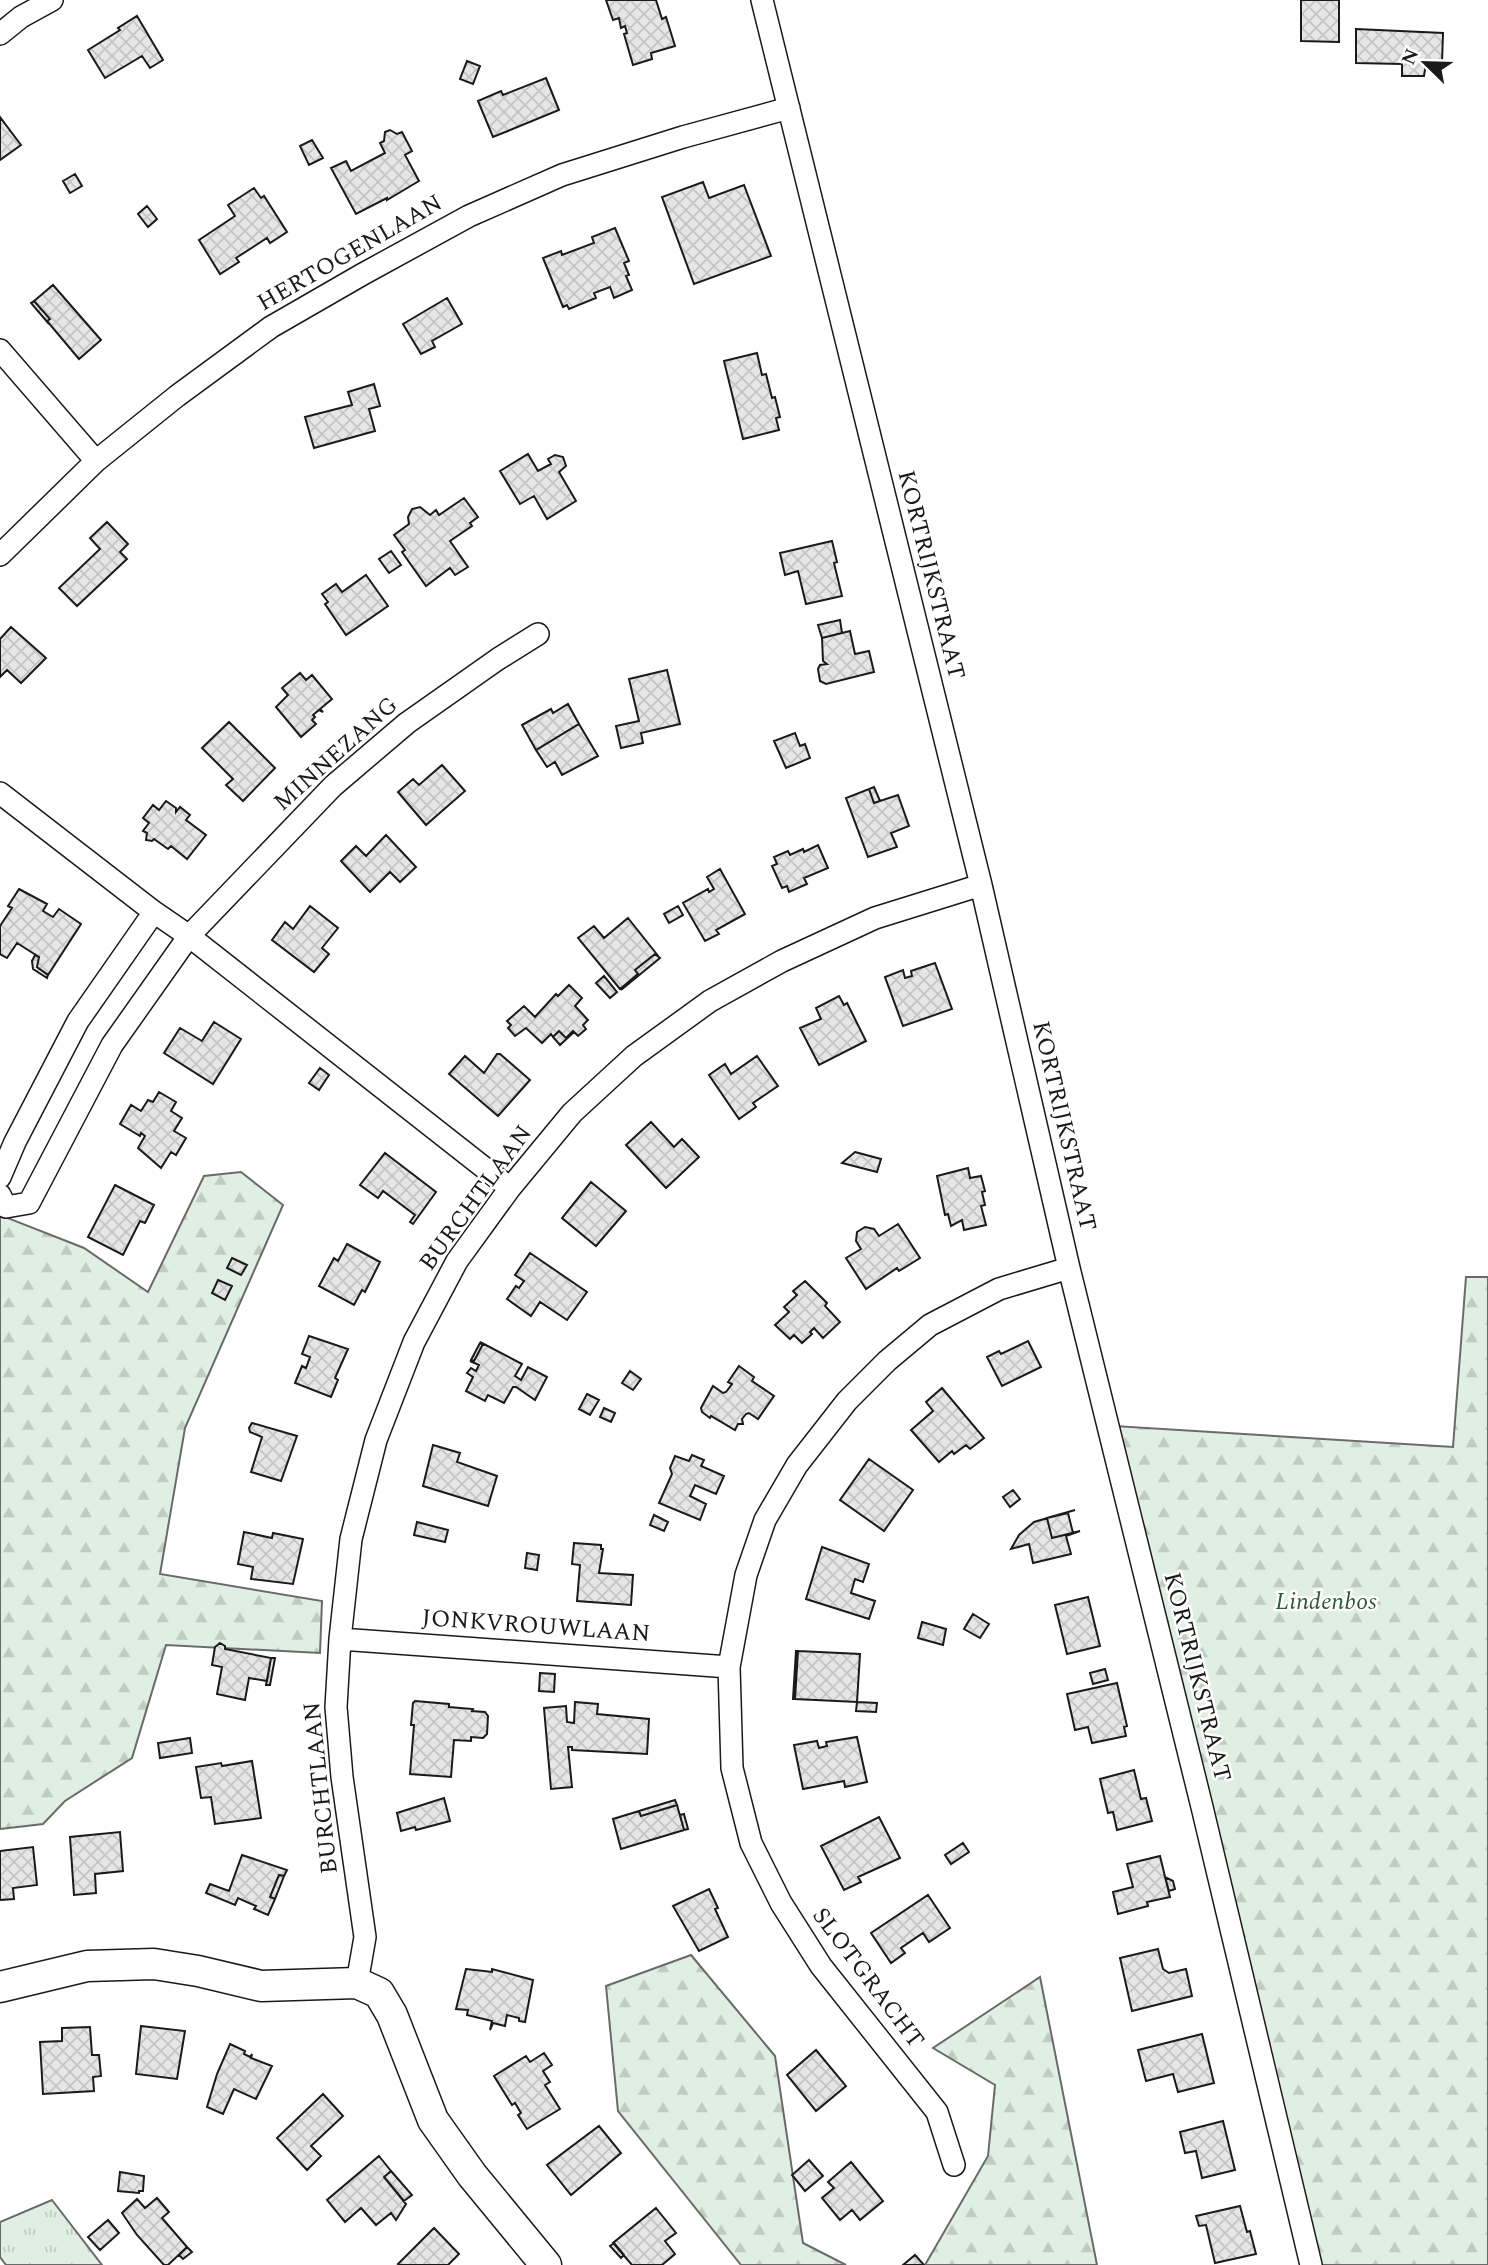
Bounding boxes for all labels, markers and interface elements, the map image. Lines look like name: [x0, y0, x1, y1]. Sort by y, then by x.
north arrow: [1390, 28, 1460, 98]
text: N: [1394, 44, 1427, 70]
street label: HERTOGENLAAN: [251, 185, 449, 321]
street label: KORTRIJKSTRAAT: [888, 467, 974, 683]
street label: MINNEZANG: [266, 688, 406, 820]
street label: KORTRIJKSTRAAT: [1022, 1017, 1106, 1235]
street label: BURCHTLAAN: [411, 1117, 541, 1279]
street label: KORTRIJKSTRAAT: [1154, 1569, 1240, 1785]
park label: Lindenbos: [1275, 1584, 1377, 1620]
street label: JONKVROUWLAAN: [420, 1600, 652, 1652]
street label: BURCHTLAAN: [294, 1700, 348, 1876]
street label: SLOTGRACHT: [803, 1900, 933, 2056]

